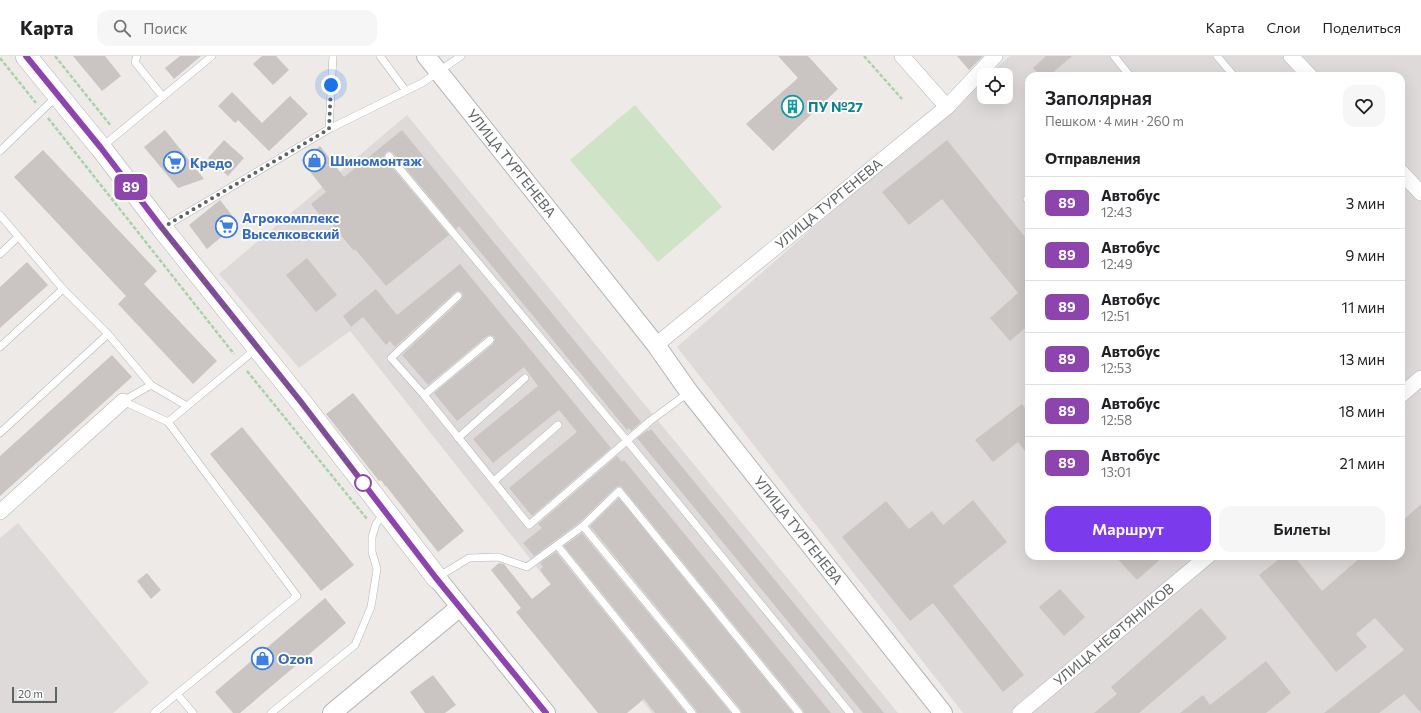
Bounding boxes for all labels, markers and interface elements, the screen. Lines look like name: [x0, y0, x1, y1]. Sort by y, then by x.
search box: [97, 10, 377, 46]
text: Карта: [20, 16, 73, 39]
icon: search: [111, 17, 133, 39]
text: Поиск: [143, 19, 188, 37]
text: Карта: [1206, 19, 1244, 36]
text: Слои: [1266, 19, 1301, 36]
text: Поделиться: [1323, 19, 1401, 36]
map controls: [977, 68, 1013, 104]
button: locate: [977, 68, 1013, 104]
your location: [321, 75, 341, 95]
button: heart: [1343, 85, 1385, 127]
text: Заполярная: [1045, 86, 1152, 109]
building icon: ПУ №27: [780, 94, 806, 120]
place label: ПУ №27: [808, 98, 863, 115]
street label: УЛИЦА ТУРГЕНЕВА: [464, 105, 560, 221]
text: Пешком · 4 мин · 260 m: [1045, 113, 1184, 129]
shop icon: Шиномонтаж: [301, 148, 327, 174]
text: Отправления: [1045, 149, 1141, 167]
supermarket icon: Кредо: [162, 150, 188, 176]
place label: Шиномонтаж: [330, 152, 422, 169]
place label: Кредо: [190, 154, 232, 171]
street label: УЛИЦА ТУРГЕНЕВА: [771, 154, 886, 252]
line badge: 89: [113, 174, 149, 200]
text: 89: [122, 178, 140, 195]
text: Автобус: [1101, 186, 1160, 204]
text: 89: [1058, 194, 1076, 211]
text: 3 мин: [1346, 194, 1385, 212]
text: 12:43: [1101, 204, 1132, 220]
place label: Агрокомплекс Выселковский: [242, 209, 340, 242]
supermarket icon: Агрокомплекс Выселковский: [213, 213, 239, 239]
text: Автобус: [1101, 238, 1160, 256]
text: 89: [1058, 246, 1076, 263]
text: 9 мин: [1345, 246, 1385, 264]
text: 12:49: [1101, 256, 1133, 272]
text: Автобус: [1101, 290, 1160, 308]
text: 89: [1058, 298, 1076, 315]
text: 11 мин: [1341, 298, 1385, 316]
text: 12:51: [1101, 308, 1130, 324]
text: Автобус: [1101, 342, 1160, 360]
text: 89: [1058, 350, 1076, 367]
text: 13 мин: [1339, 350, 1385, 368]
text: 12:53: [1101, 360, 1132, 376]
text: Автобус: [1101, 394, 1160, 412]
text: 89: [1058, 402, 1076, 419]
text: 18 мин: [1339, 402, 1385, 420]
text: 12:58: [1101, 412, 1132, 428]
text: Автобус: [1101, 446, 1160, 464]
text: 89: [1058, 454, 1076, 471]
text: 21 мин: [1340, 454, 1385, 472]
text: 13:01: [1101, 464, 1131, 480]
street label: УЛИЦА ТУРГЕНЕВА: [751, 472, 847, 588]
unlabelled marker: [354, 474, 372, 492]
button: Маршрут: [1045, 506, 1211, 552]
button: Билеты: [1219, 506, 1385, 552]
street label: УЛИЦА НЕФТЯНИКОВ: [1050, 579, 1177, 689]
shop icon: Ozon: [249, 646, 275, 672]
place label: Ozon: [278, 650, 313, 667]
scale bar: [12, 685, 57, 704]
text: 20 m: [18, 687, 43, 700]

